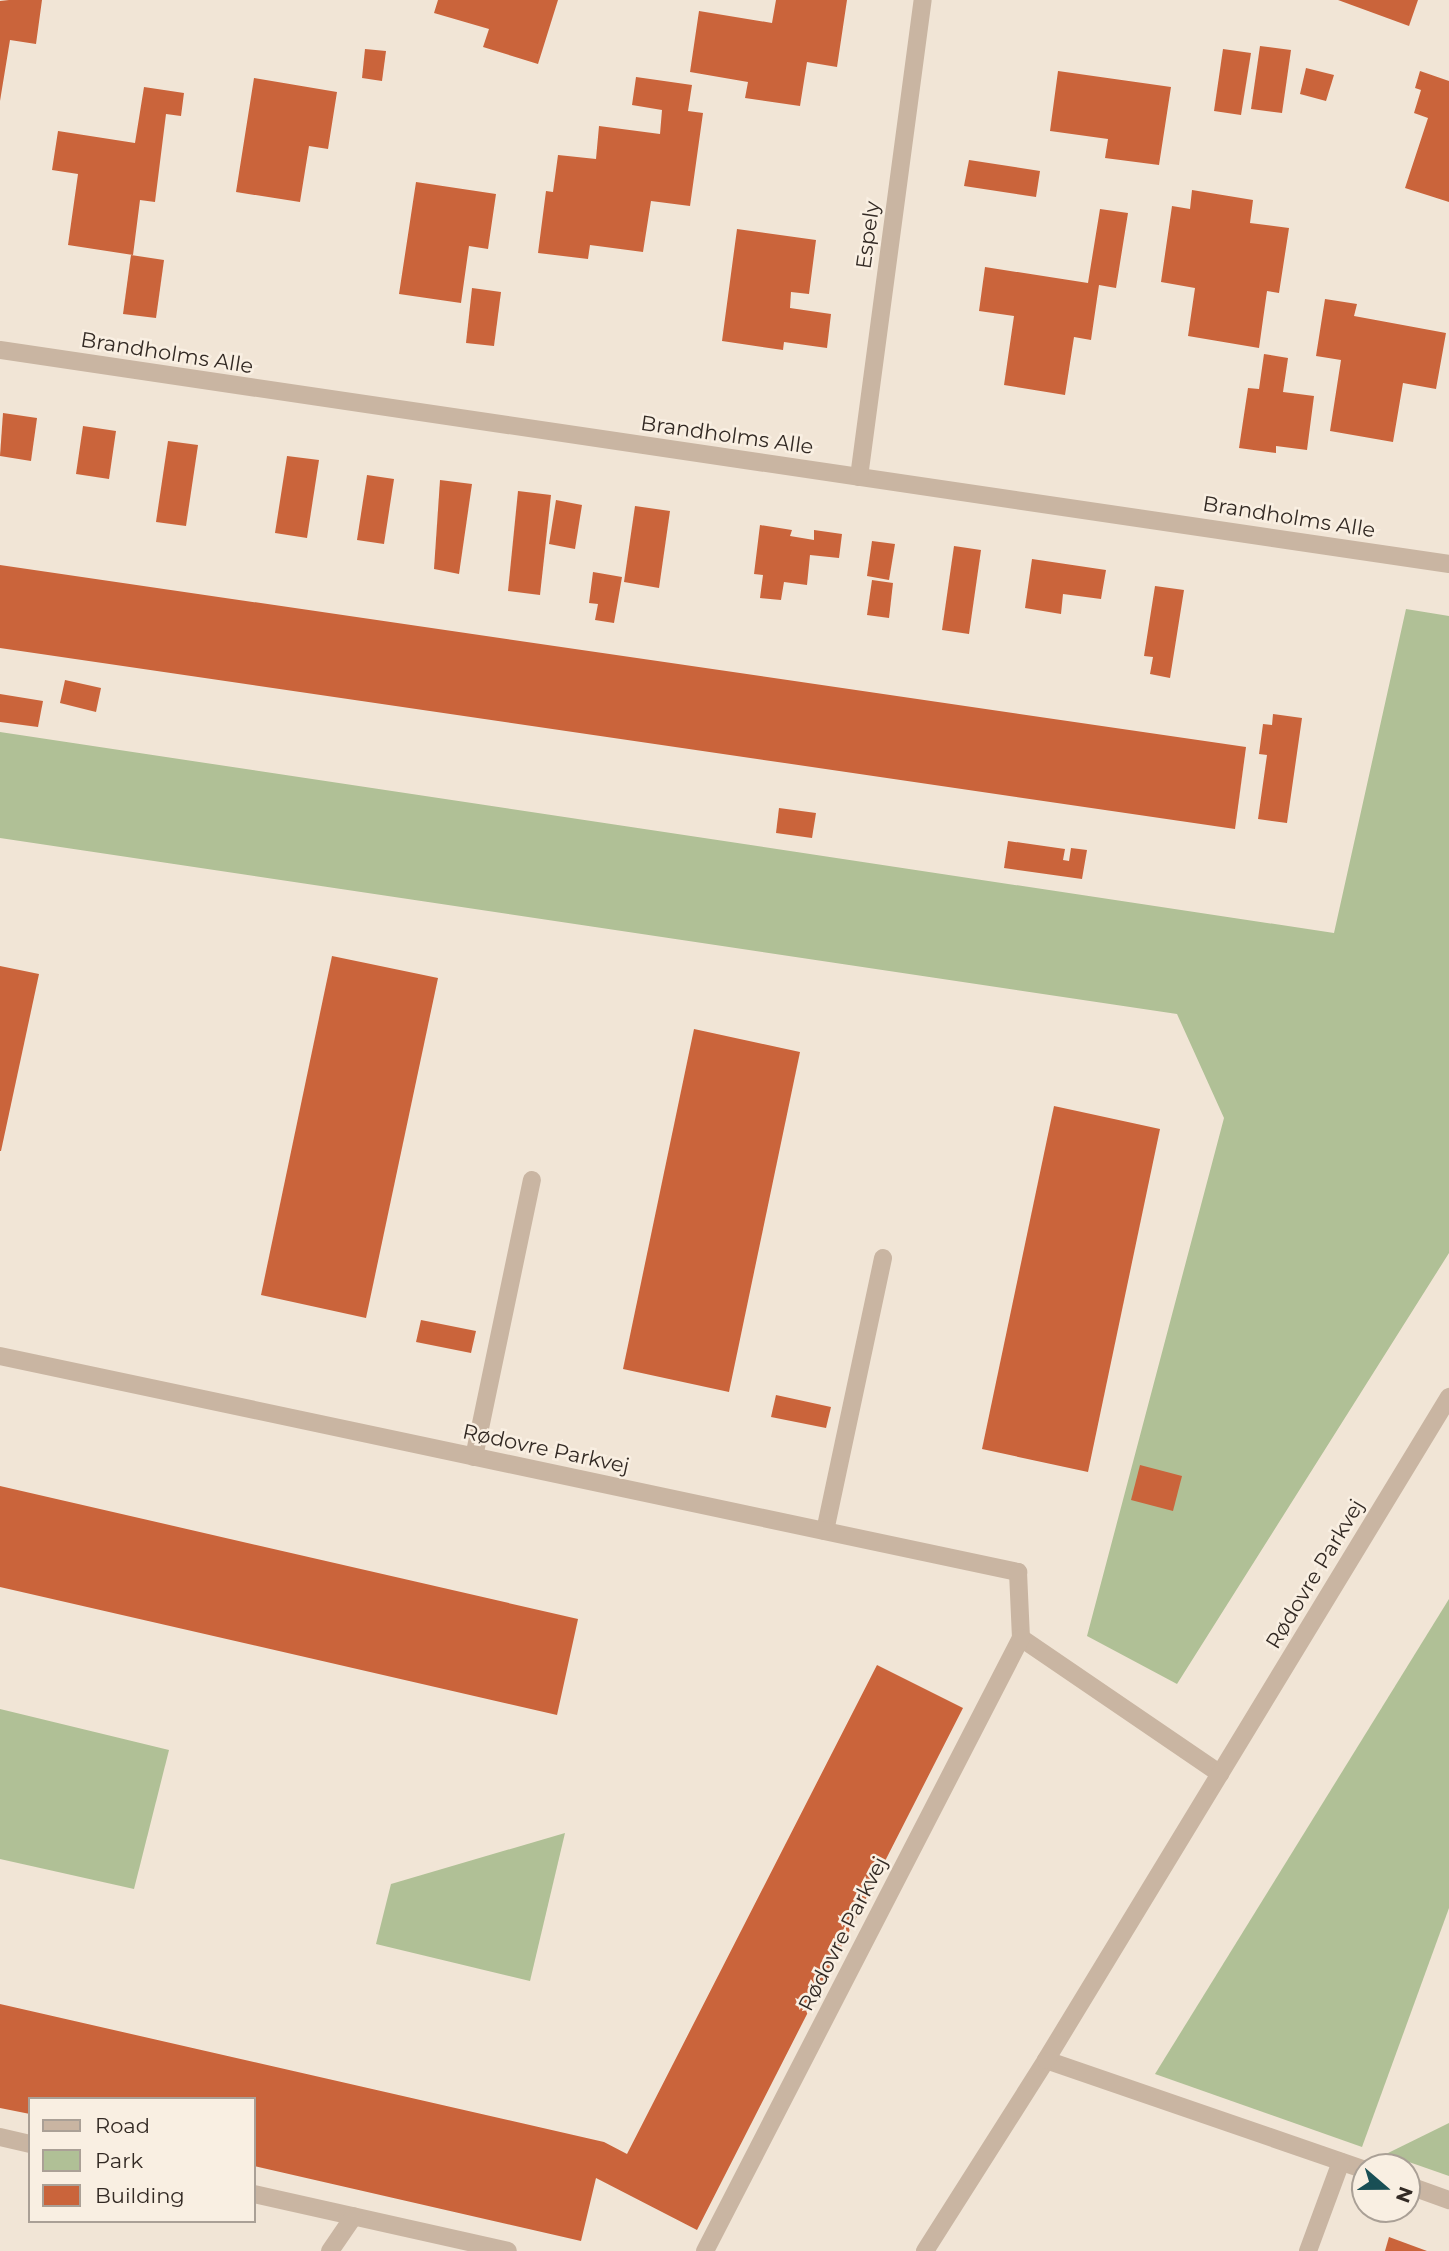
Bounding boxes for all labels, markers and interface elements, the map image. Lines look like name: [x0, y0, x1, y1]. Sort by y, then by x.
street label: Espely: [851, 200, 885, 270]
street label: Brandholms Alle: [79, 327, 255, 379]
street label: Brandholms Alle: [639, 410, 815, 460]
street label: Brandholms Alle: [1201, 491, 1377, 543]
street label: Rødovre Parkvej: [460, 1419, 632, 1479]
street label: Rødovre Parkvej: [1260, 1495, 1370, 1653]
street label: Rødovre Parkvej: [793, 1853, 893, 2015]
legend: [28, 2097, 256, 2223]
text: Road: [95, 2113, 150, 2138]
text: Park: [95, 2148, 143, 2173]
north arrow: [1351, 2153, 1421, 2223]
text: Building: [95, 2183, 185, 2208]
text: N: [1391, 2184, 1418, 2206]

